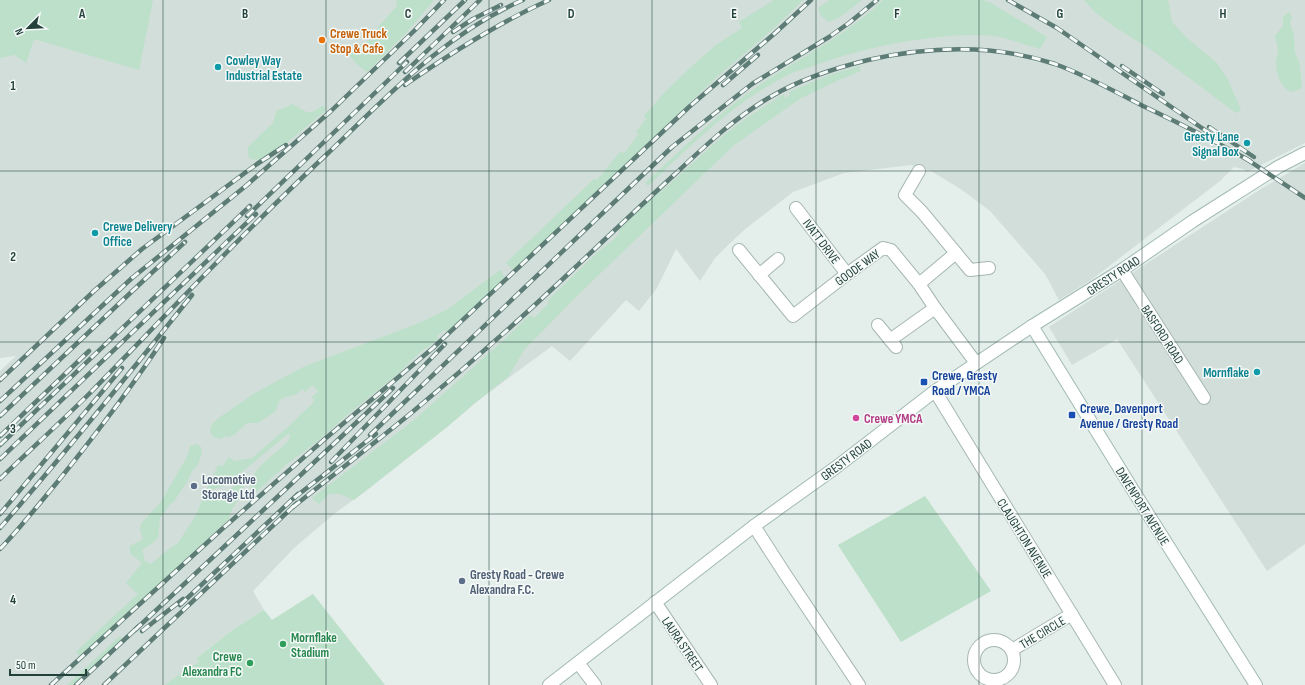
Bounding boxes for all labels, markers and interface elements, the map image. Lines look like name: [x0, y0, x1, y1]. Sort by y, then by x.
text: A: [78, 6, 86, 22]
text: B: [242, 6, 248, 22]
text: C: [405, 6, 412, 22]
text: D: [568, 6, 575, 22]
text: E: [731, 6, 737, 22]
text: F: [894, 6, 900, 22]
text: G: [1057, 6, 1064, 22]
text: H: [1220, 6, 1227, 22]
north arrow: [8, 8, 48, 48]
text: N: [12, 26, 26, 37]
place label: Crewe Truck Stop & Cafe: [330, 26, 387, 57]
marker: Crewe Truck Stop & Cafe: [317, 35, 327, 45]
place label: Cowley Way Industrial Estate: [226, 53, 302, 84]
marker: Cowley Way Industrial Estate: [213, 62, 223, 72]
text: 1: [10, 78, 16, 94]
place label: Gresty Lane Signal Box: [1184, 129, 1240, 160]
marker: Gresty Lane Signal Box: [1242, 138, 1252, 148]
street label: IVATT DRIVE: [799, 216, 843, 267]
place label: Crewe Delivery Office: [103, 219, 173, 250]
marker: Crewe Delivery Office: [90, 228, 100, 238]
street label: GOODE WAY: [832, 246, 884, 289]
text: 2: [10, 249, 16, 265]
street label: GRESTY ROAD: [1084, 253, 1143, 299]
street label: BASFORD ROAD: [1137, 302, 1187, 367]
place label: Mornflake: [1203, 365, 1249, 381]
marker: Mornflake: [1252, 367, 1262, 377]
place label: Crewe, Gresty Road / YMCA: [932, 368, 998, 399]
marker: Crewe, Gresty Road / YMCA: [919, 377, 929, 387]
place label: Crewe, Davenport Avenue / Gresty Road: [1079, 401, 1178, 432]
marker: Crewe, Davenport Avenue / Gresty Road: [1067, 410, 1077, 420]
place label: Crewe YMCA: [864, 411, 923, 427]
marker: Crewe YMCA: [851, 413, 861, 423]
text: 3: [10, 421, 16, 437]
street label: GRESTY ROAD: [818, 435, 876, 484]
street label: DAVENPORT AVENUE: [1112, 464, 1173, 549]
place label: Locomotive Storage Ltd: [202, 472, 256, 503]
marker: Locomotive Storage Ltd: [189, 481, 199, 491]
street label: CLAUGHTON AVENUE: [993, 496, 1055, 581]
place label: Gresty Road - Crewe Alexandra F.C.: [469, 567, 565, 598]
marker: Gresty Road - Crewe Alexandra F.C.: [457, 576, 467, 586]
text: 4: [10, 592, 16, 608]
street label: THE CIRCLE: [1017, 613, 1068, 653]
street label: LAURA STREET: [658, 614, 706, 675]
place label: Mornflake Stadium: [291, 630, 337, 661]
marker: Mornflake Stadium: [278, 639, 288, 649]
place label: Crewe Alexandra FC: [181, 649, 242, 680]
scale bar: [10, 651, 86, 677]
text: 50 m: [16, 658, 36, 673]
marker: Crewe Alexandra FC: [245, 658, 255, 668]

